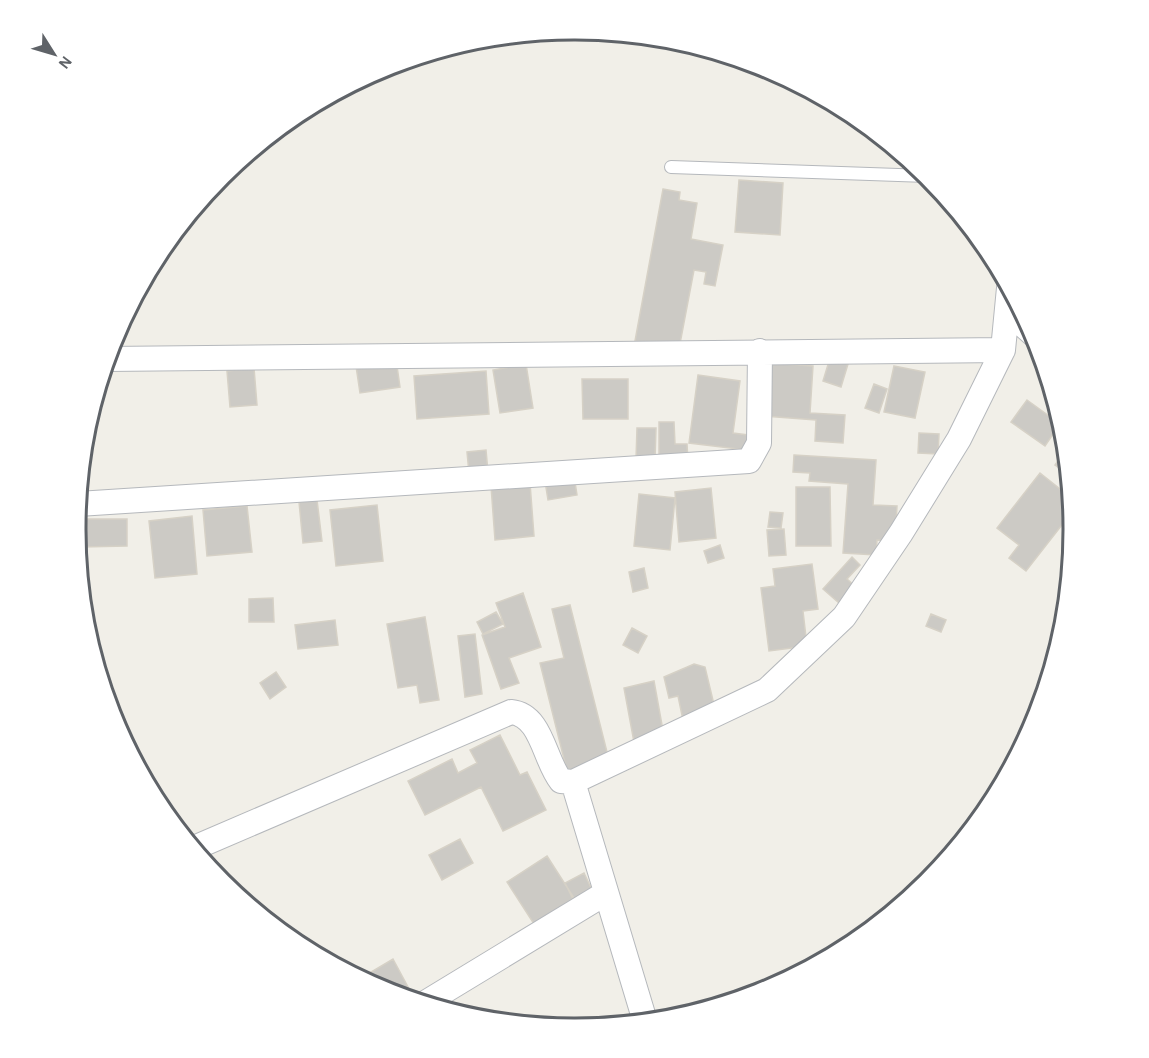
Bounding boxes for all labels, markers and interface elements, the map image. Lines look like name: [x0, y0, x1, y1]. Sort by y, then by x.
north arrow: [24, 24, 84, 84]
text: N: [55, 53, 75, 72]

